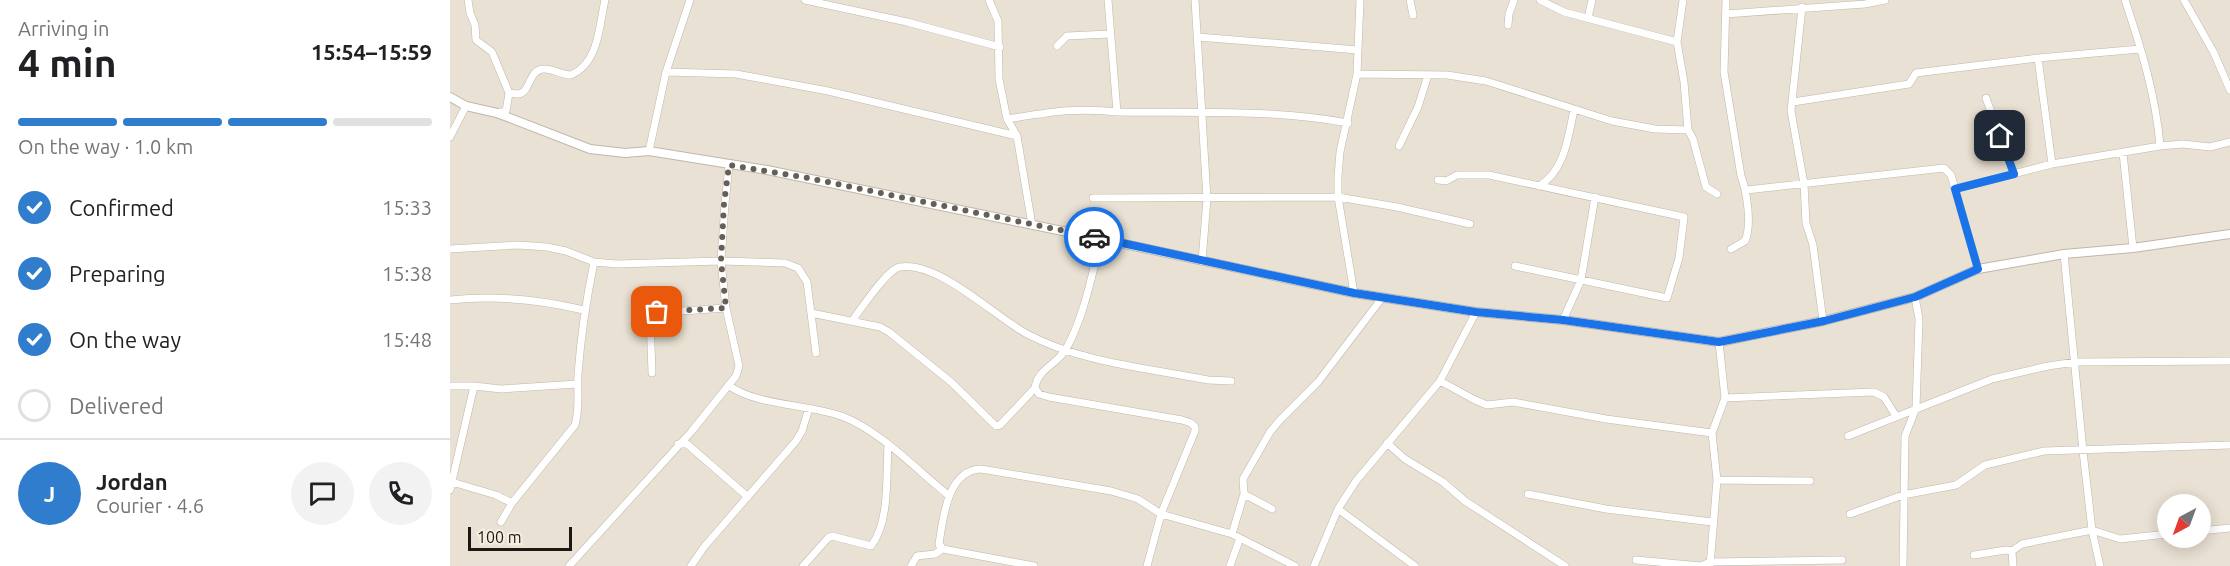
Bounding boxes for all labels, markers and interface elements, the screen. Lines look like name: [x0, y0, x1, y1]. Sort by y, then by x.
text: Arriving in: [18, 17, 109, 40]
text: 15:54–15:59: [311, 39, 432, 64]
text: 4 min: [18, 41, 117, 84]
pin: [1974, 110, 2025, 161]
icon: home: [1983, 119, 2016, 152]
text: On the way · 1.0 km: [18, 135, 193, 158]
icon: check: [18, 191, 51, 224]
text: Confirmed: [69, 195, 174, 220]
text: 15:33: [382, 196, 432, 219]
courier: [1064, 207, 1124, 267]
icon: car: [1078, 221, 1111, 254]
icon: check: [18, 257, 51, 290]
text: Preparing: [69, 261, 166, 286]
text: 15:38: [382, 262, 432, 285]
pin: [631, 286, 682, 337]
icon: bag: [640, 295, 673, 328]
icon: check: [18, 323, 51, 356]
text: On the way: [69, 327, 181, 352]
text: 15:48: [382, 328, 432, 351]
text: Delivered: [69, 393, 164, 418]
button: chat: [291, 462, 354, 525]
button: phone: [369, 462, 432, 525]
text: Jordan: [96, 469, 168, 494]
text: J: [44, 481, 55, 506]
text: Courier · 4.6: [96, 494, 204, 517]
north arrow: [2157, 494, 2211, 548]
map controls: [2157, 494, 2211, 548]
scale bar: [468, 524, 572, 552]
text: 100 m: [477, 528, 522, 546]

